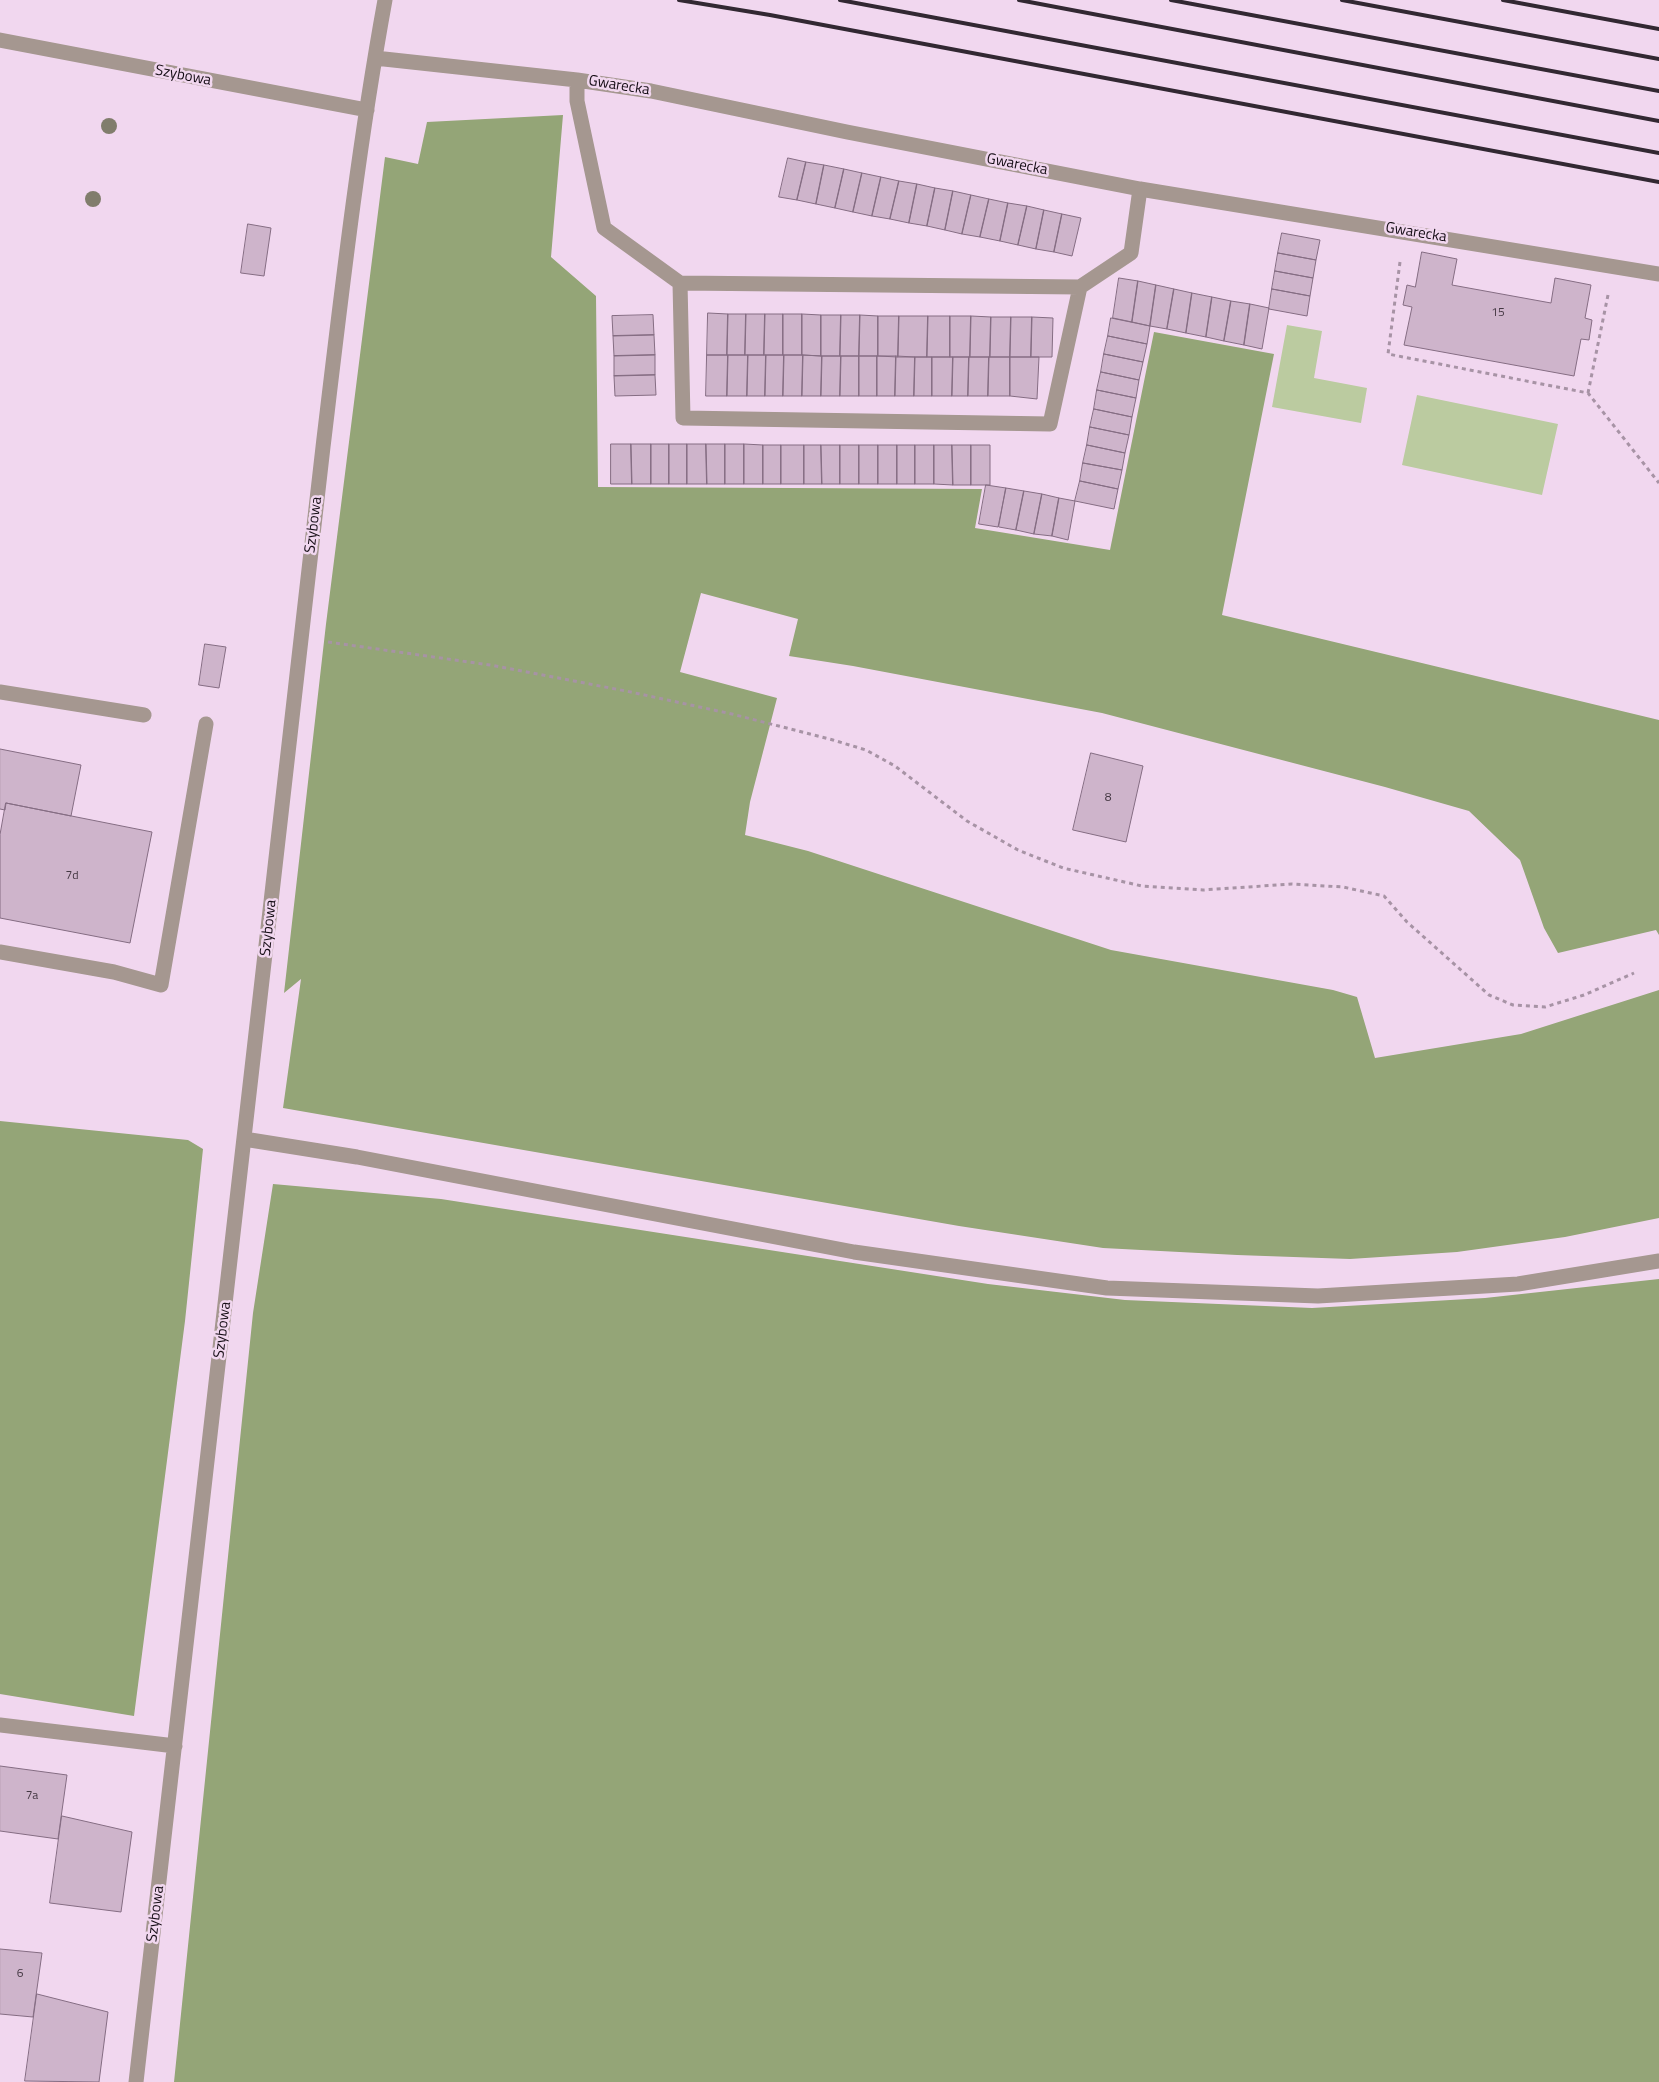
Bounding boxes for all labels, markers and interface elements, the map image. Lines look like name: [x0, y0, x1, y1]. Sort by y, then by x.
street label: Szybowa: [153, 62, 213, 90]
street label: Gwarecka: [587, 72, 651, 100]
street label: Gwarecka: [985, 150, 1049, 180]
street label: Gwarecka: [1384, 219, 1448, 247]
house number: 15: [1491, 306, 1505, 320]
street label: Szybowa: [302, 496, 326, 554]
house number: 8: [1105, 791, 1111, 805]
house number: 7d: [65, 869, 79, 883]
street label: Szybowa: [257, 899, 281, 957]
street label: Szybowa: [211, 1301, 235, 1359]
house number: 7a: [26, 1789, 38, 1803]
street label: Szybowa: [144, 1885, 168, 1943]
house number: 6: [17, 1967, 23, 1981]

